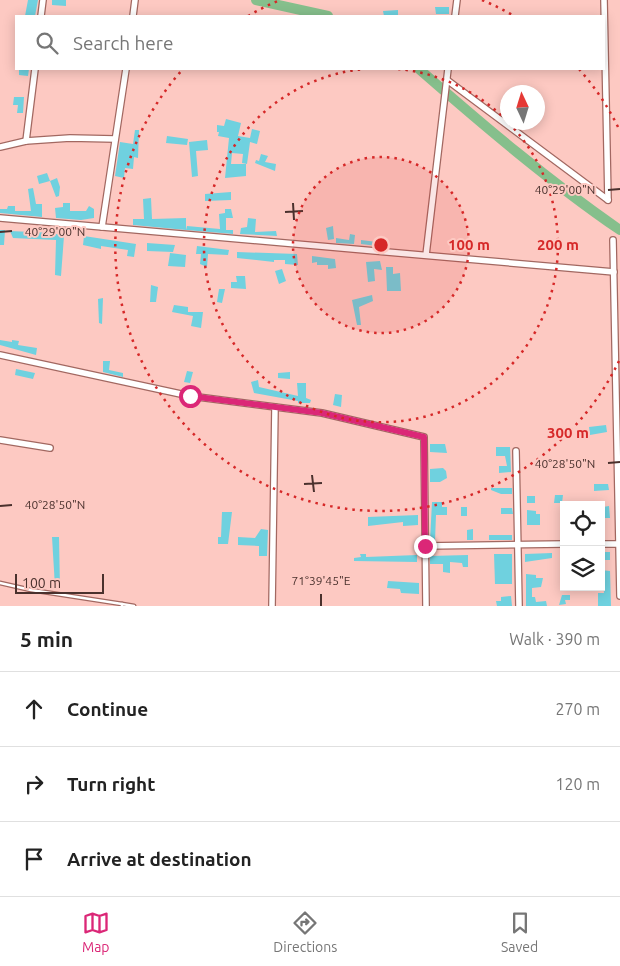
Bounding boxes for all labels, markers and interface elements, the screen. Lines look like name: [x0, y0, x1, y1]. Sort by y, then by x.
search box: [15, 15, 605, 70]
icon: search: [33, 29, 61, 57]
text: Search here: [73, 32, 173, 54]
north arrow: [500, 85, 545, 130]
text: 40°29'00"N: [535, 183, 595, 196]
text: 40°29'00"N: [25, 225, 85, 238]
centre of rings: [372, 236, 390, 254]
text: 100 m: [448, 236, 490, 253]
text: 200 m: [537, 236, 579, 253]
route start: [179, 385, 202, 408]
text: 300 m: [547, 424, 589, 441]
text: 40°28'50"N: [535, 457, 595, 470]
text: 40°28'50"N: [25, 498, 85, 511]
map controls: [560, 501, 605, 591]
button: locate: [560, 501, 605, 546]
route end: [414, 535, 437, 558]
button: layers: [560, 546, 605, 591]
scale bar: [15, 571, 104, 594]
text: 71°39'45"E: [292, 574, 351, 587]
text: 100 m: [22, 575, 61, 591]
text: 5 min: [20, 627, 73, 651]
text: Walk · 390 m: [509, 630, 600, 648]
icon: ahead: [20, 695, 48, 723]
text: Continue: [67, 698, 148, 720]
text: 270 m: [555, 700, 600, 718]
icon: right: [20, 770, 48, 798]
text: Turn right: [67, 773, 155, 795]
text: 120 m: [555, 775, 600, 793]
icon: arrive: [20, 845, 48, 873]
text: Arrive at destination: [67, 848, 252, 870]
tab: Map: [82, 909, 110, 955]
tab: Directions: [273, 909, 337, 955]
tab: Saved: [501, 909, 538, 955]

